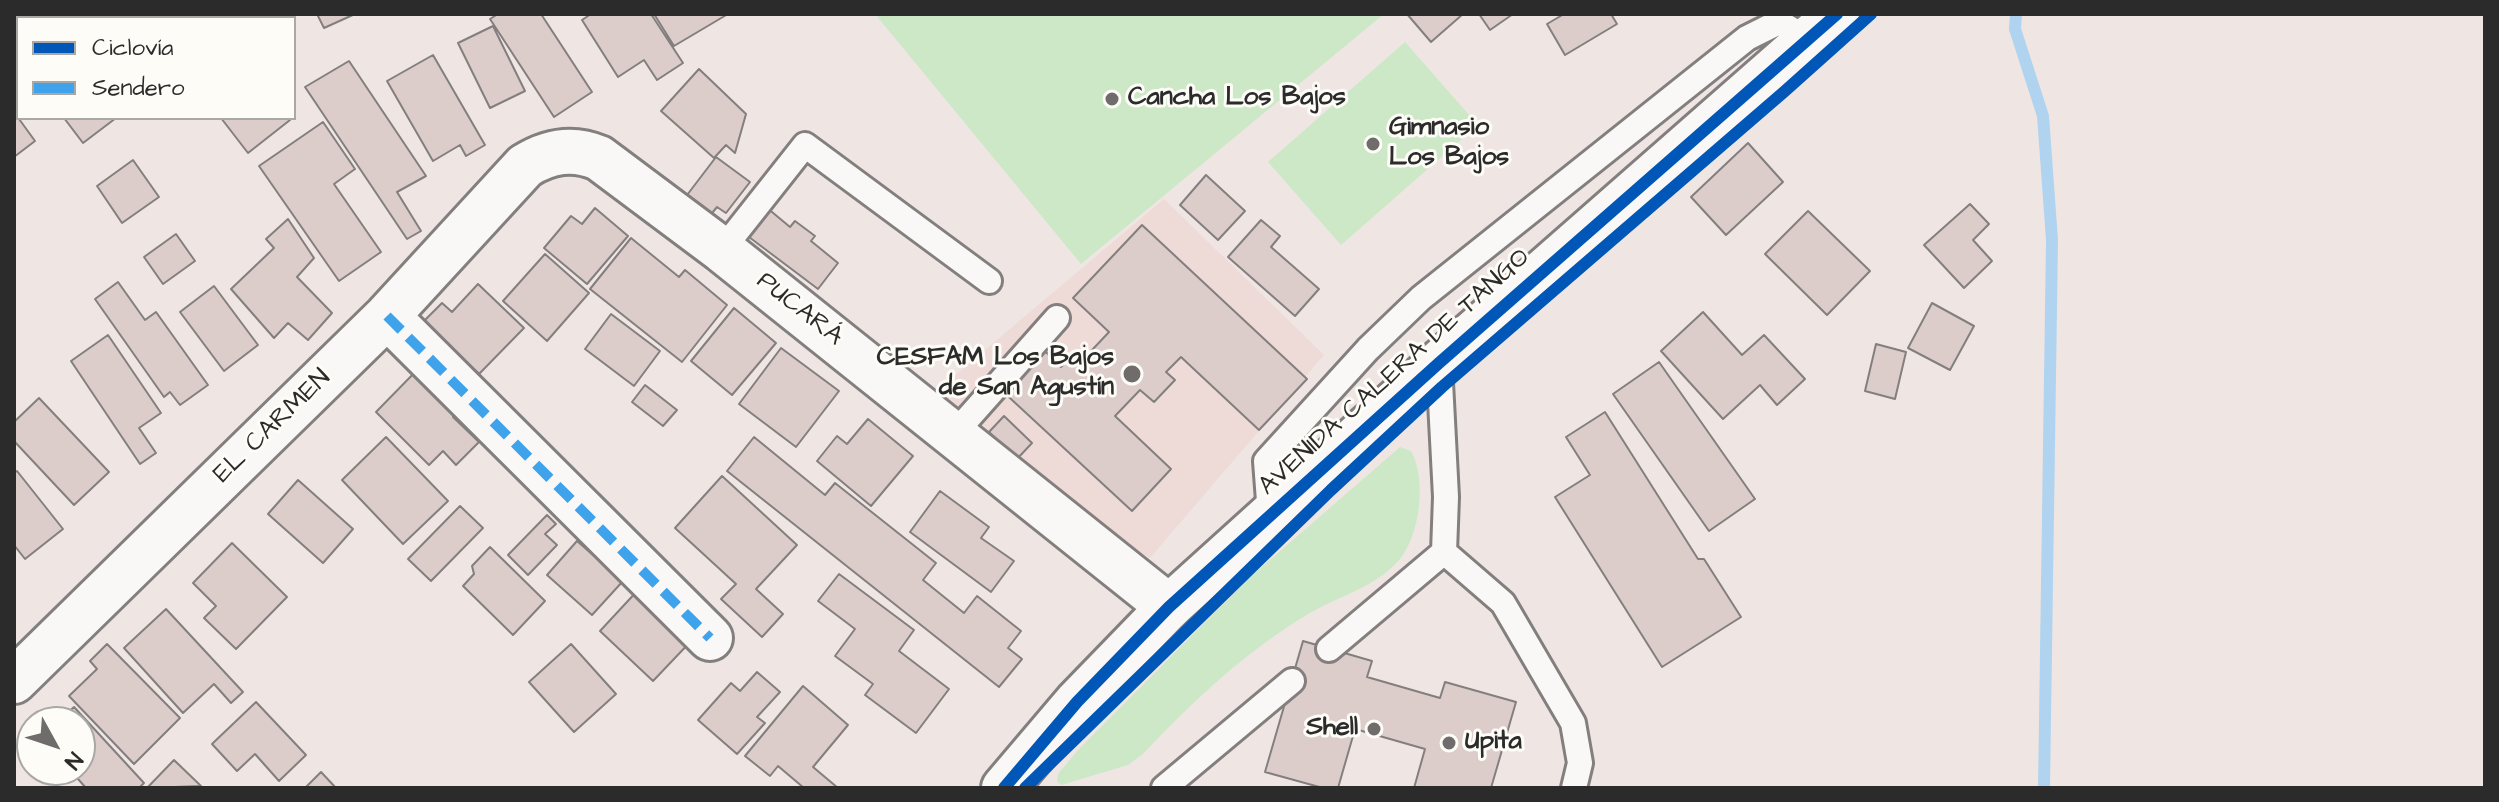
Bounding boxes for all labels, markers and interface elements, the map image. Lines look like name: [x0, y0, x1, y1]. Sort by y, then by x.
legend: [16, 16, 296, 120]
text: Ciclovía: [92, 31, 173, 65]
text: Sendero: [92, 71, 184, 105]
place label: Cancha Los Bajos: [1128, 83, 1346, 115]
marker: Cancha Los Bajos: [1103, 90, 1121, 108]
place label: Gimnasio Los Bajos: [1389, 113, 1509, 174]
marker: Gimnasio Los Bajos: [1364, 135, 1382, 153]
street label: AVENIDA CALERA DE TANGO: [1253, 243, 1537, 503]
street label: PUCARÁ: [749, 266, 849, 354]
place label: CESFAM Los Bajos de San Agustín: [877, 343, 1114, 404]
street label: EL CARMEN: [208, 363, 338, 491]
marker: CESFAM Los Bajos de San Agustín: [1121, 363, 1143, 385]
north arrow: [16, 706, 96, 786]
place label: Shell: [1306, 713, 1358, 745]
marker: Shell: [1365, 720, 1383, 738]
place label: Upita: [1465, 727, 1522, 759]
marker: Upita: [1440, 734, 1458, 752]
text: N: [57, 745, 90, 776]

